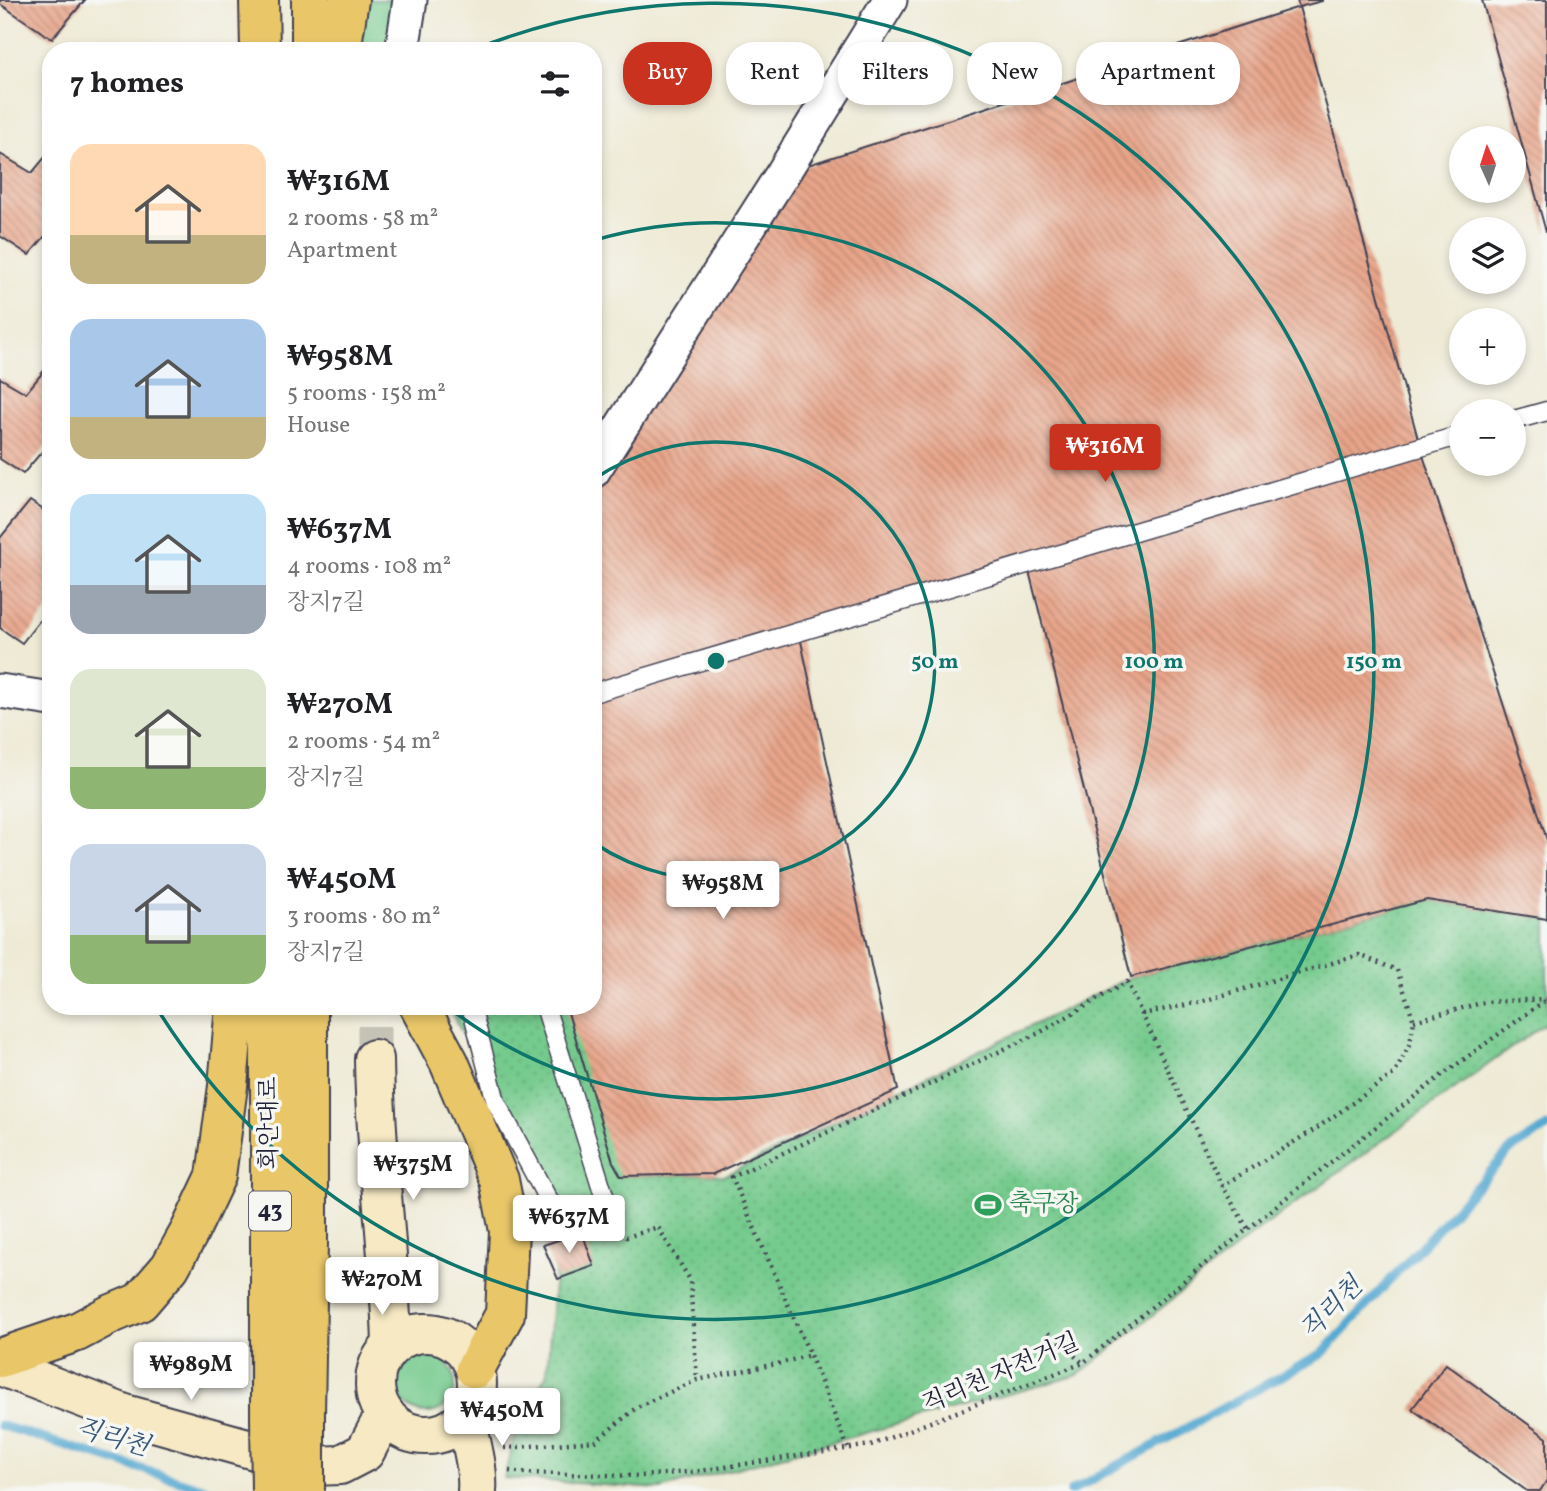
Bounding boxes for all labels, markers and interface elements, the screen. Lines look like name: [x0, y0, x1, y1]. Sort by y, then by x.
chip: Buy: [623, 42, 712, 105]
chip: Rent: [726, 42, 824, 105]
chip: Filters: [838, 42, 953, 105]
chip: New: [967, 42, 1062, 105]
chip: Apartment: [1076, 42, 1240, 105]
text: 7 homes: [70, 63, 184, 105]
icon: filters: [536, 65, 574, 103]
north arrow: [1449, 126, 1526, 203]
map controls: [1449, 126, 1526, 476]
text: ₩316M: [287, 161, 390, 203]
icon: home: [126, 172, 210, 256]
text: 2 rooms · 58 m²: [287, 203, 438, 235]
button: layers: [1449, 217, 1526, 294]
text: Apartment: [287, 235, 398, 267]
button: +: [1449, 308, 1526, 385]
text: ₩958M: [287, 336, 393, 378]
icon: home: [126, 347, 210, 431]
text: 5 rooms · 158 m²: [287, 378, 446, 410]
button: −: [1449, 399, 1526, 476]
text: House: [287, 410, 350, 442]
pin: ₩316M: [1056, 424, 1154, 484]
text: ₩316M: [1066, 431, 1144, 463]
text: ₩637M: [287, 509, 392, 551]
icon: home: [126, 522, 210, 606]
text: 4 rooms · 108 m²: [287, 551, 451, 583]
text: 장지7길: [287, 587, 365, 619]
text: 50 m: [911, 648, 959, 677]
text: 100 m: [1124, 648, 1184, 677]
text: 150 m: [1346, 648, 1402, 677]
centre of rings: [704, 649, 728, 673]
text: ₩270M: [287, 684, 393, 726]
icon: home: [126, 697, 210, 781]
text: 2 rooms · 54 m²: [287, 726, 440, 758]
text: 장지7길: [287, 762, 365, 794]
text: ₩450M: [287, 859, 396, 901]
pin: ₩958M: [674, 862, 772, 921]
text: ₩958M: [682, 868, 764, 900]
icon: home: [126, 872, 210, 956]
text: 3 rooms · 80 m²: [287, 901, 440, 933]
text: 장지7길: [287, 937, 365, 969]
street label: 회안대로: [253, 1077, 287, 1169]
pin: ₩375M: [364, 1142, 462, 1202]
text: ₩375M: [374, 1149, 452, 1181]
place label: 축구장: [1009, 1188, 1079, 1222]
sports icon: 축구장: [973, 1190, 1003, 1220]
road number: 43: [249, 1192, 291, 1230]
pin: ₩637M: [520, 1196, 618, 1255]
text: ₩637M: [529, 1202, 609, 1234]
pin: ₩270M: [333, 1258, 431, 1317]
text: ₩270M: [341, 1264, 423, 1296]
water label: 직리천: [1293, 1268, 1373, 1348]
street label: 직리천 자전거길: [917, 1326, 1085, 1422]
pin: ₩989M: [142, 1342, 240, 1402]
text: ₩989M: [149, 1349, 233, 1381]
pin: ₩450M: [453, 1388, 551, 1448]
text: ₩450M: [460, 1395, 544, 1427]
water label: 직리천: [71, 1410, 155, 1467]

